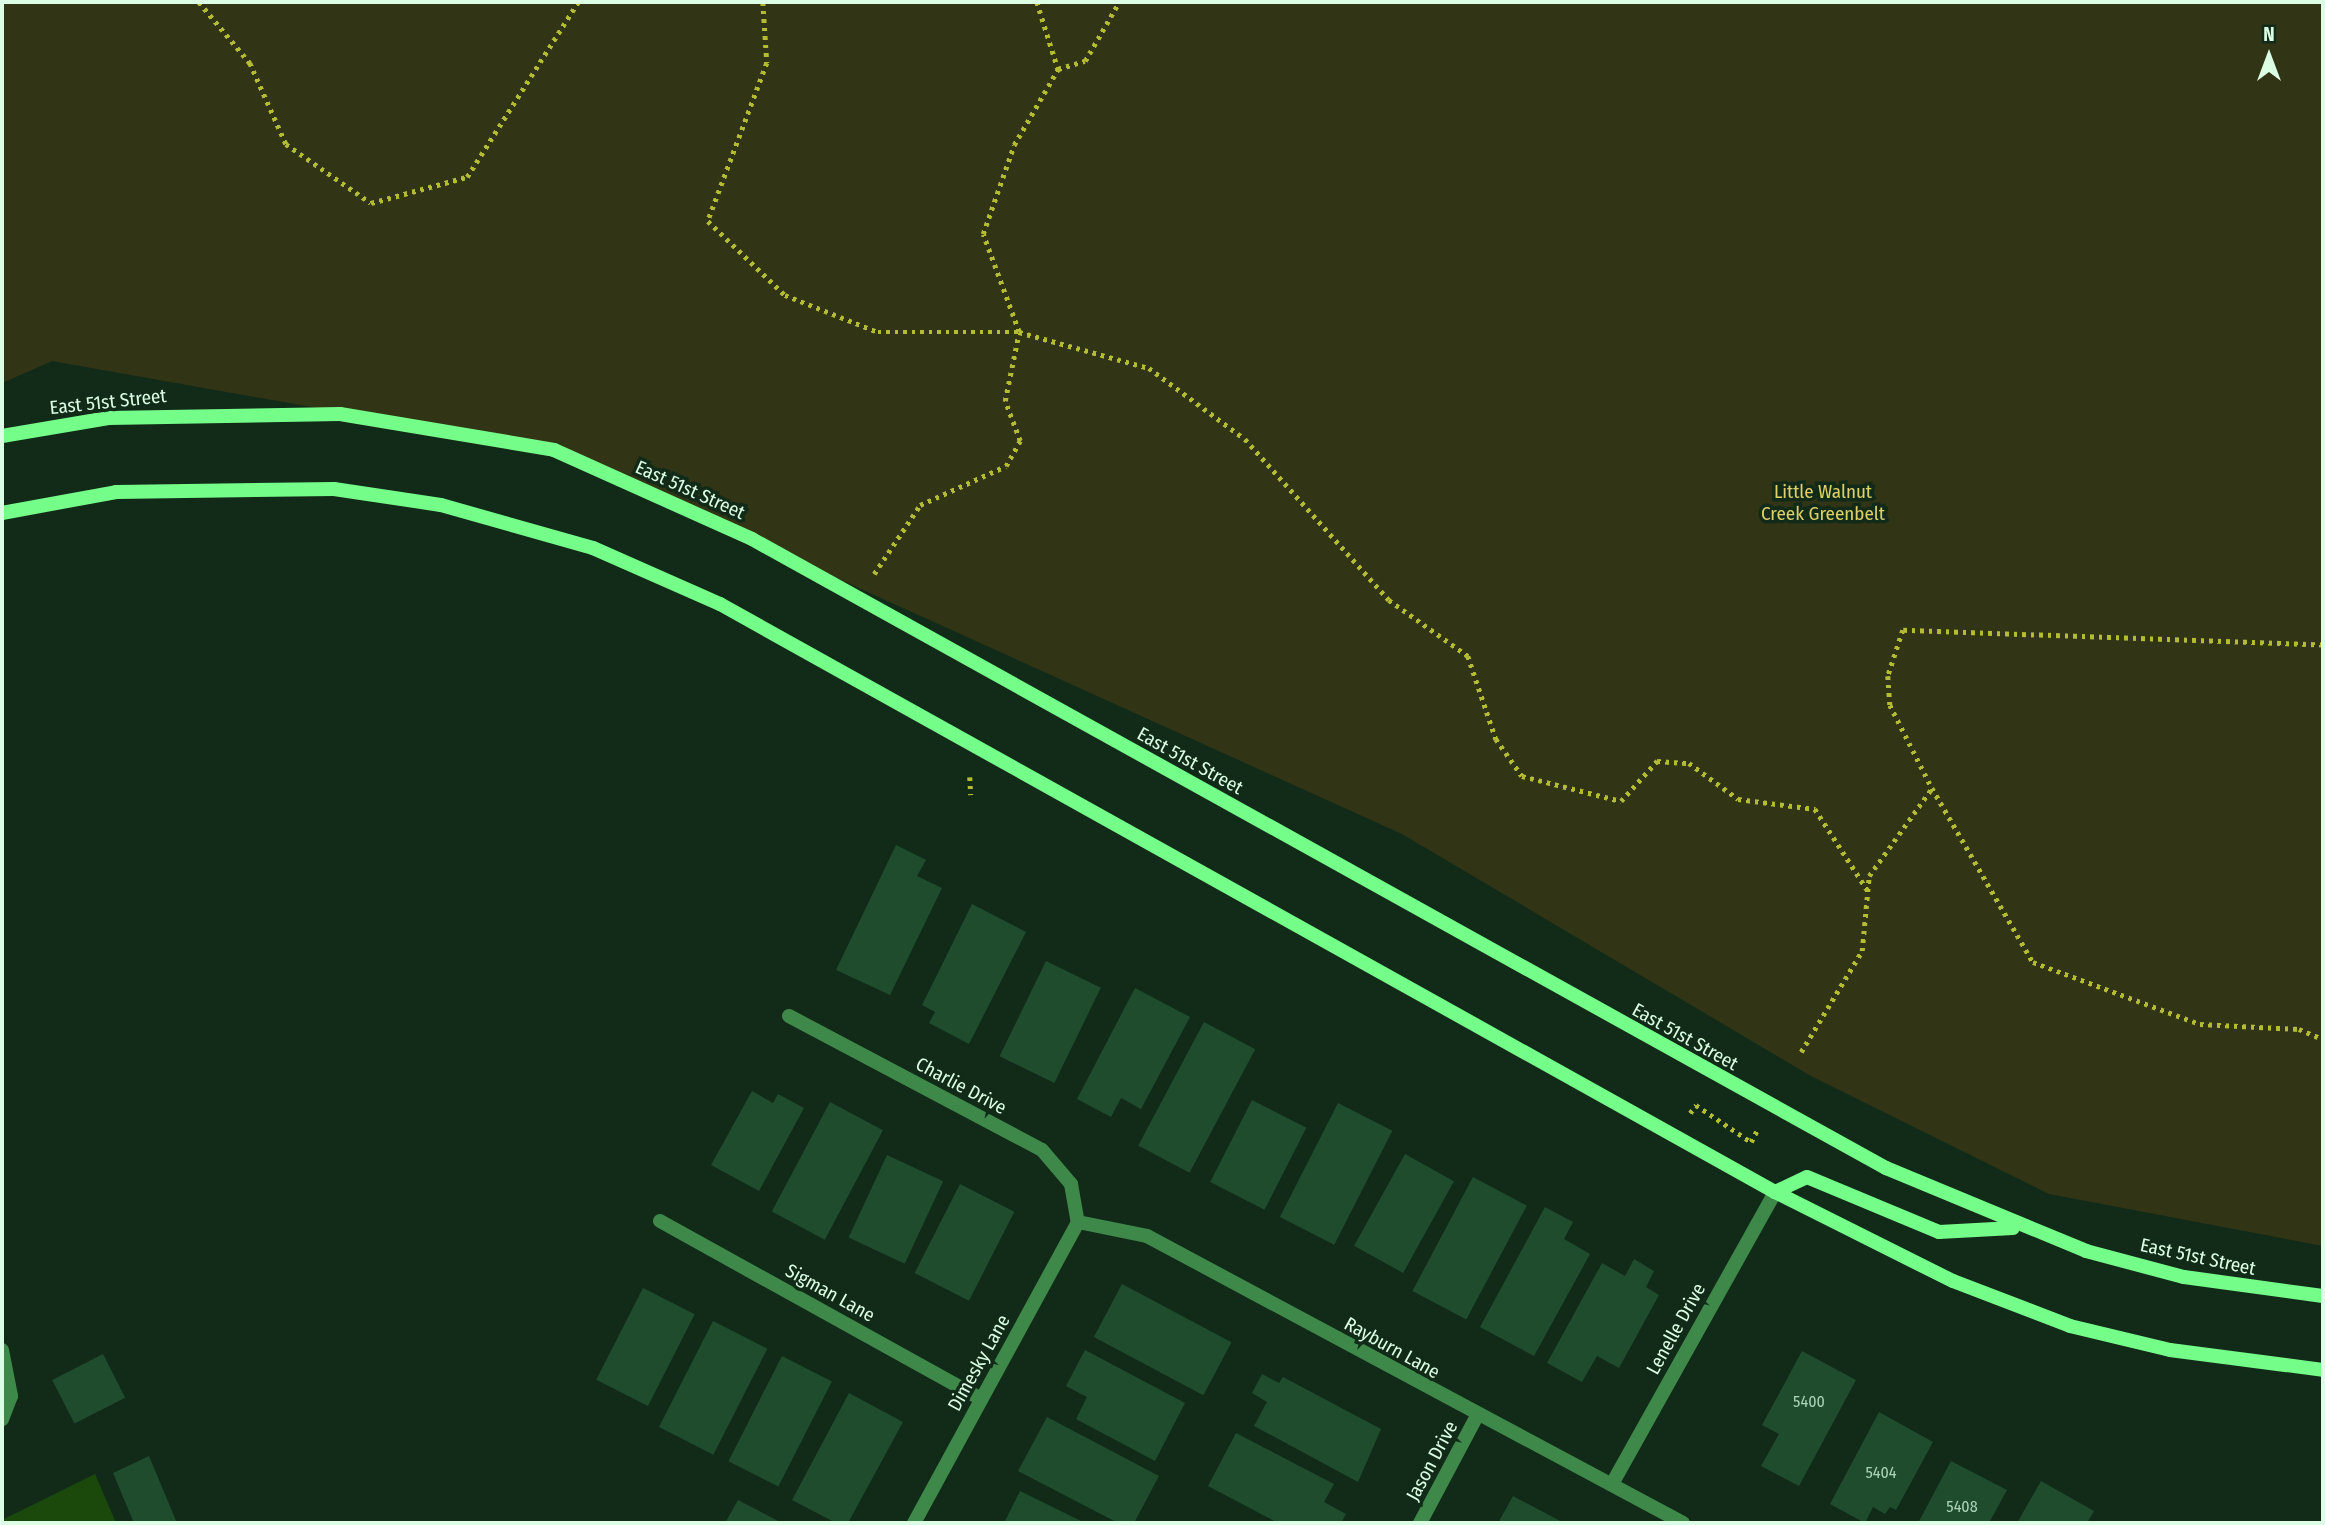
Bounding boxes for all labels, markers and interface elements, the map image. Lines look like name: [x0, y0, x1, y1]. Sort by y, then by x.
north arrow: [2234, 21, 2304, 91]
text: N: [2263, 23, 2275, 46]
street label: East 51st Street: [48, 385, 168, 419]
street label: East 51st Street: [632, 456, 748, 524]
park label: Little Walnut Creek Greenbelt: [1761, 481, 1885, 525]
street label: East 51st Street: [1133, 723, 1247, 799]
street label: East 51st Street: [1628, 999, 1742, 1075]
street label: Charlie Drive: [912, 1053, 1010, 1119]
street label: East 51st Street: [2138, 1234, 2258, 1280]
street label: Sigman Lane: [781, 1259, 879, 1327]
street label: Lenelle Drive: [1642, 1279, 1710, 1379]
street label: Dimesky Lane: [943, 1311, 1015, 1415]
street label: Rayburn Lane: [1340, 1312, 1444, 1384]
house number: 5400: [1793, 1392, 1825, 1412]
street label: Jason Drive: [1401, 1417, 1463, 1505]
house number: 5404: [1865, 1463, 1897, 1483]
house number: 5408: [1946, 1497, 1978, 1517]

